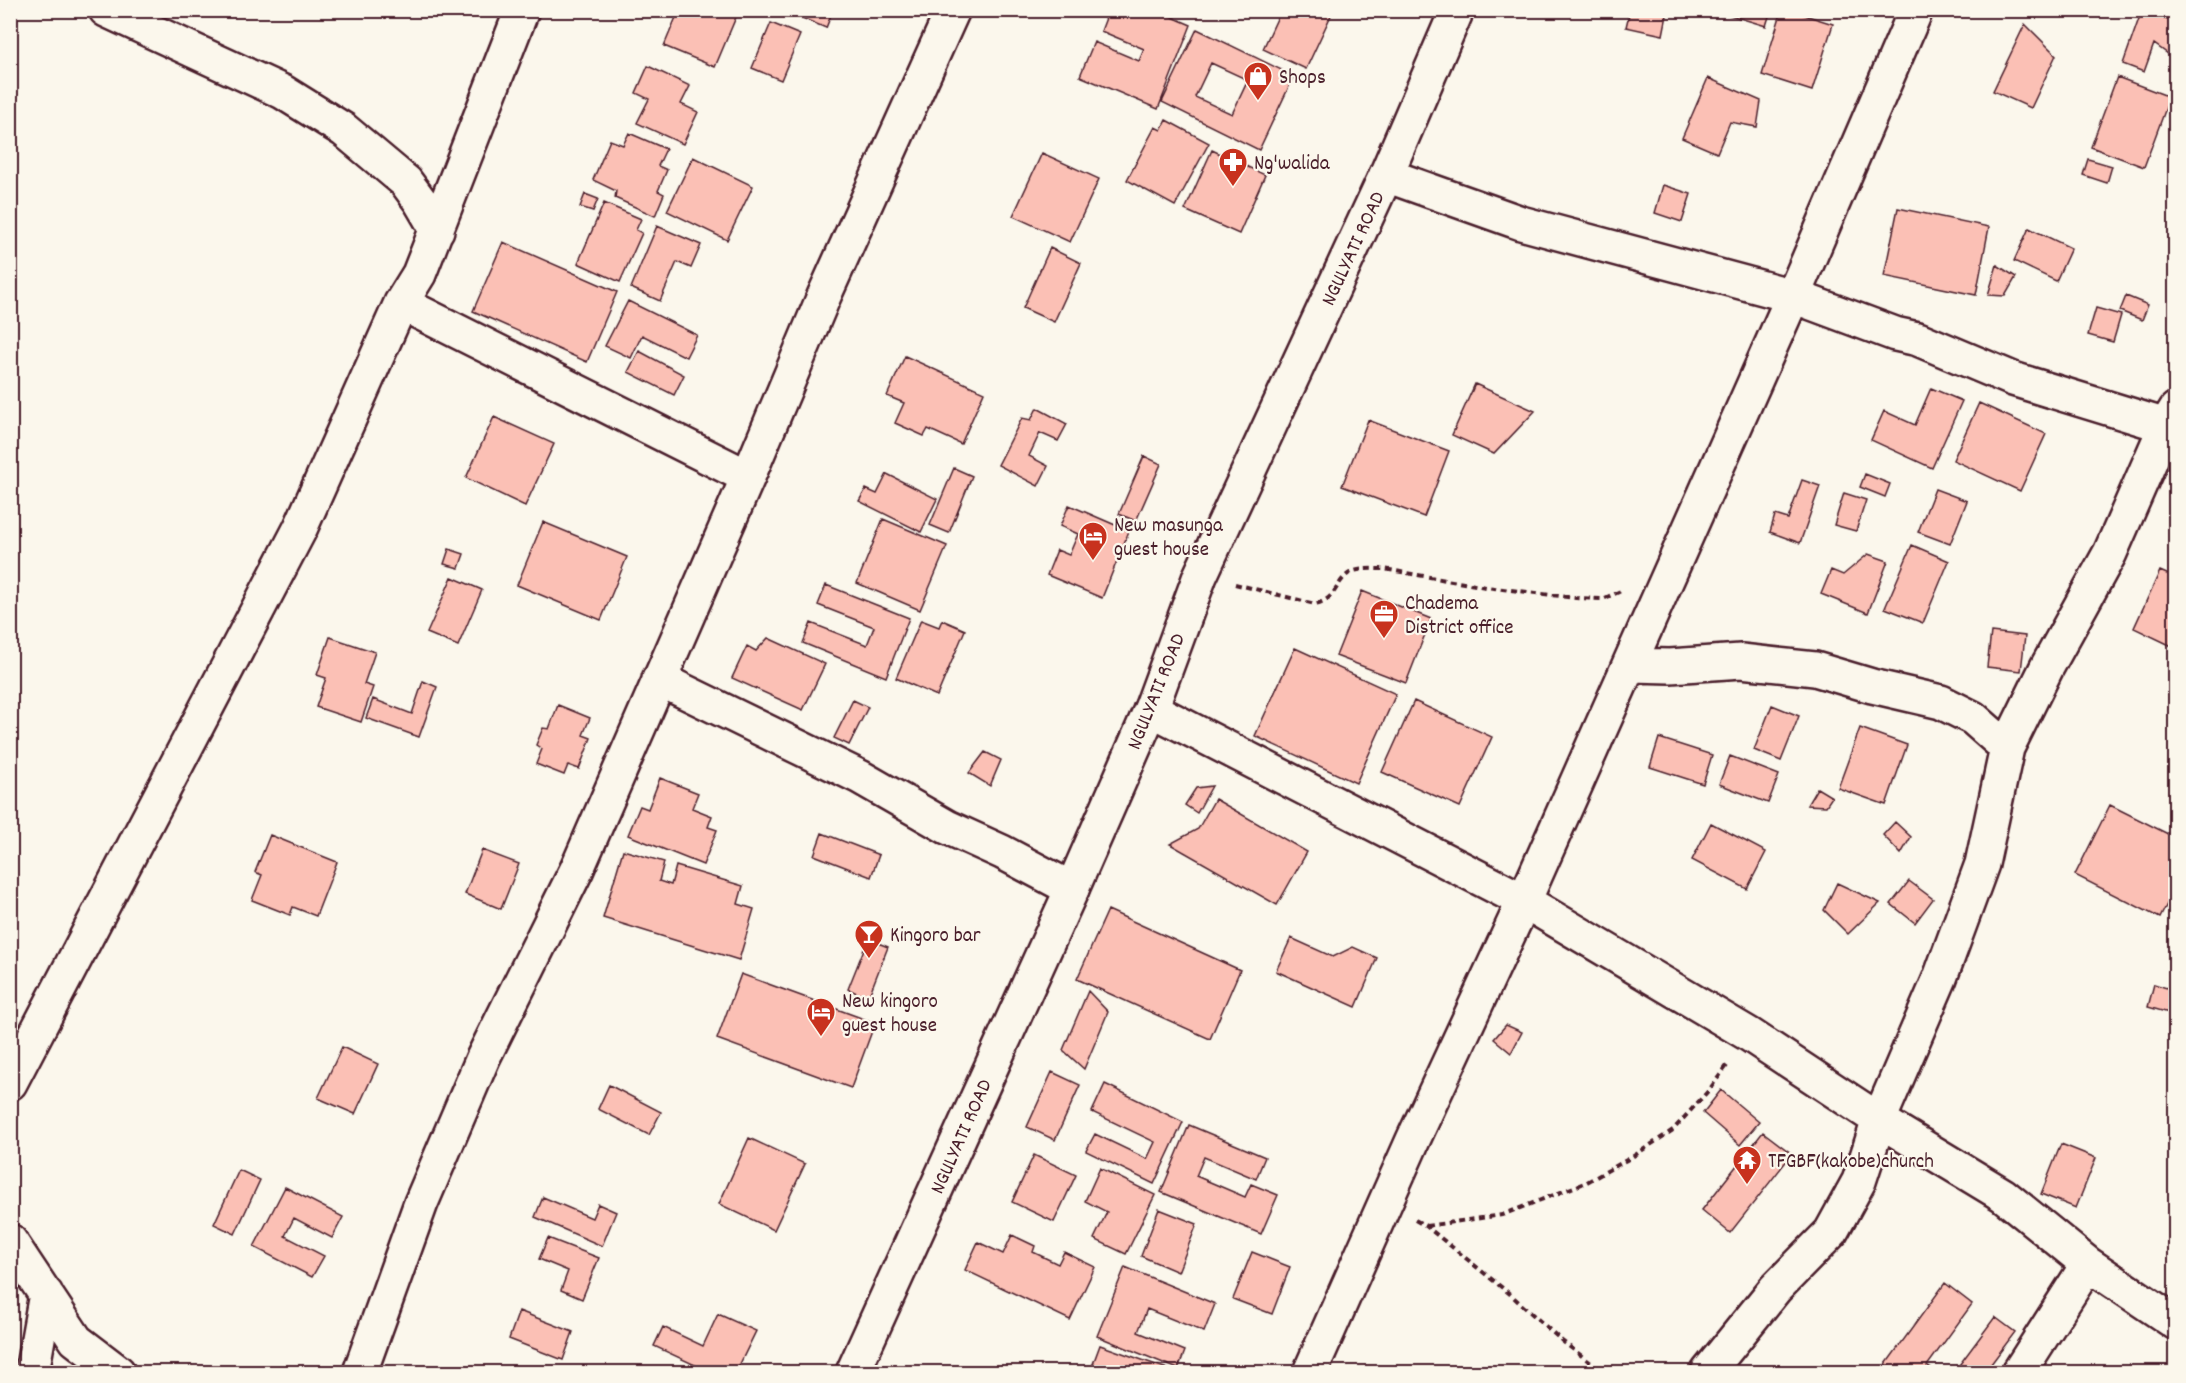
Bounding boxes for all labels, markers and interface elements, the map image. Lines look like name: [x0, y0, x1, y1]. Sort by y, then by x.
shop icon: Shops: [1242, 60, 1274, 102]
place label: Shops: [1279, 64, 1326, 94]
pharmacy icon: Ng'walida: [1217, 146, 1249, 188]
place label: Ng'walida: [1254, 150, 1331, 180]
street label: NGULYATI ROAD: [1315, 187, 1394, 311]
place label: New masunga guest house: [1114, 512, 1224, 566]
hotel icon: New masunga guest house: [1077, 520, 1109, 562]
place label: Chadema District office: [1405, 590, 1513, 644]
office icon: Chadema District office: [1368, 598, 1400, 640]
street label: NGULYATI ROAD: [1121, 629, 1195, 755]
bar icon: Kingoro bar: [853, 918, 885, 960]
place label: Kingoro bar: [890, 922, 981, 952]
place label: New kingoro guest house: [842, 988, 938, 1042]
hotel icon: New kingoro guest house: [805, 996, 837, 1038]
street label: NGULYATI ROAD: [924, 1075, 1002, 1200]
temple icon: TFGBF(kakobe)church: [1731, 1144, 1763, 1186]
place label: TFGBF(kakobe)church: [1768, 1148, 1934, 1178]

